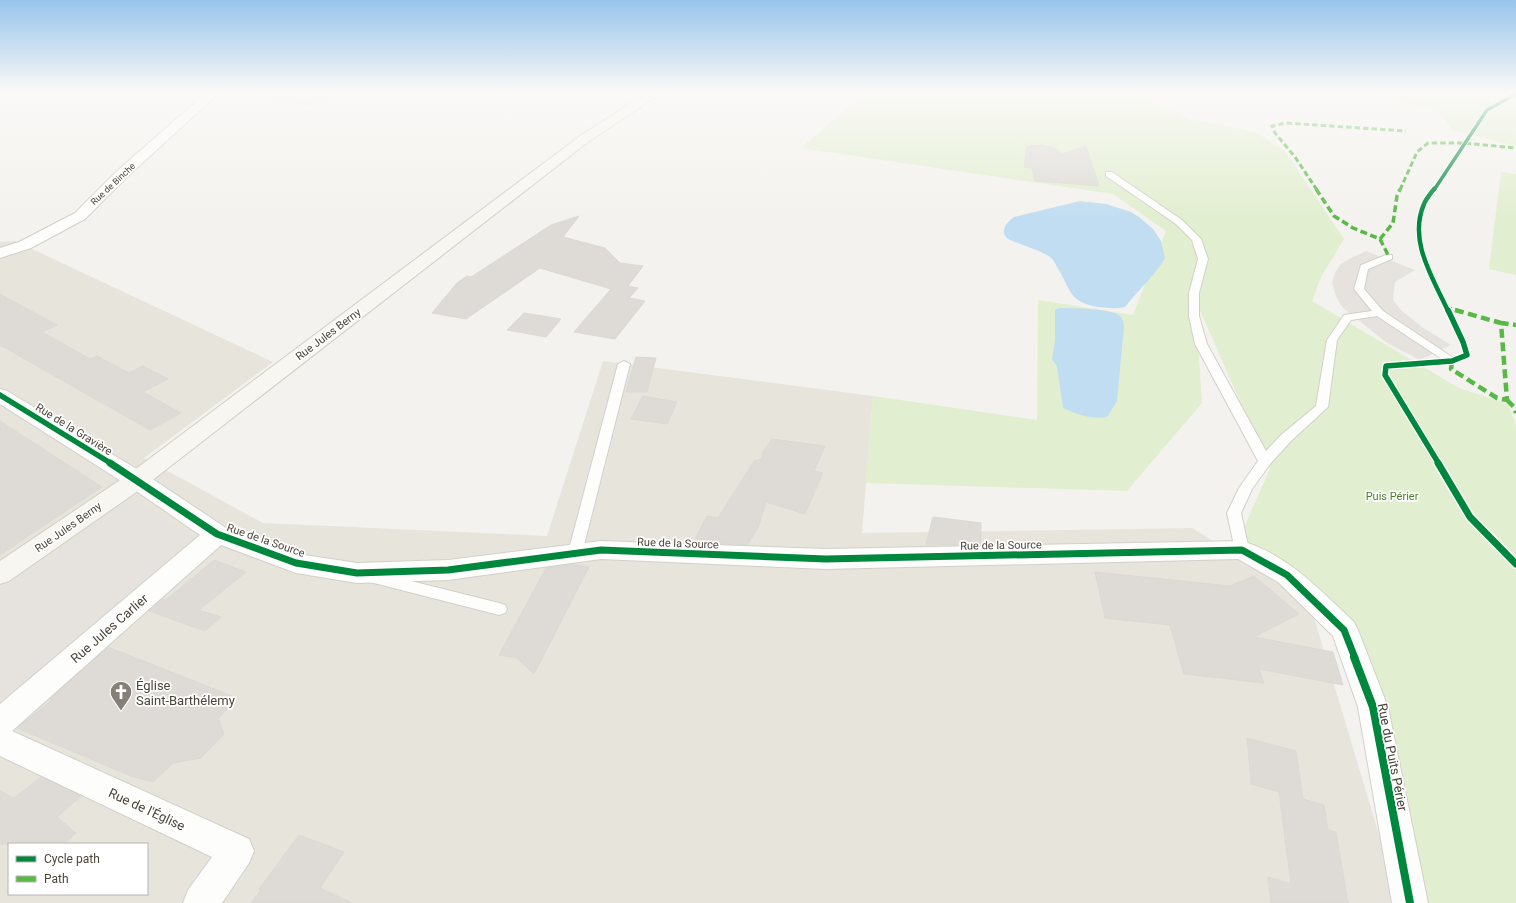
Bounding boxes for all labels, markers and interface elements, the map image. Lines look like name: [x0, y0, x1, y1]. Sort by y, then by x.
street label: Rue de Binche: [89, 161, 137, 207]
street label: Rue Jules Berny: [293, 305, 364, 363]
street label: Rue de la Gravière: [33, 401, 115, 458]
park label: Puis Périer: [1366, 490, 1419, 503]
street label: Rue Jules Berny: [33, 499, 105, 555]
street label: Rue de la Source: [225, 521, 307, 560]
street label: Rue de la Source: [637, 536, 719, 551]
street label: Rue de la Source: [960, 538, 1042, 553]
street label: Rue Jules Carlier: [68, 590, 151, 666]
place label: Église Saint-Barthélemy: [136, 678, 235, 708]
church icon: Église Saint-Barthélemy: [108, 679, 134, 712]
street label: Rue du Puits Périer: [1375, 702, 1410, 813]
street label: Rue de l'Église: [106, 785, 188, 834]
legend: [8, 843, 148, 895]
text: Cycle path: [44, 852, 100, 866]
text: Path: [44, 872, 69, 886]

